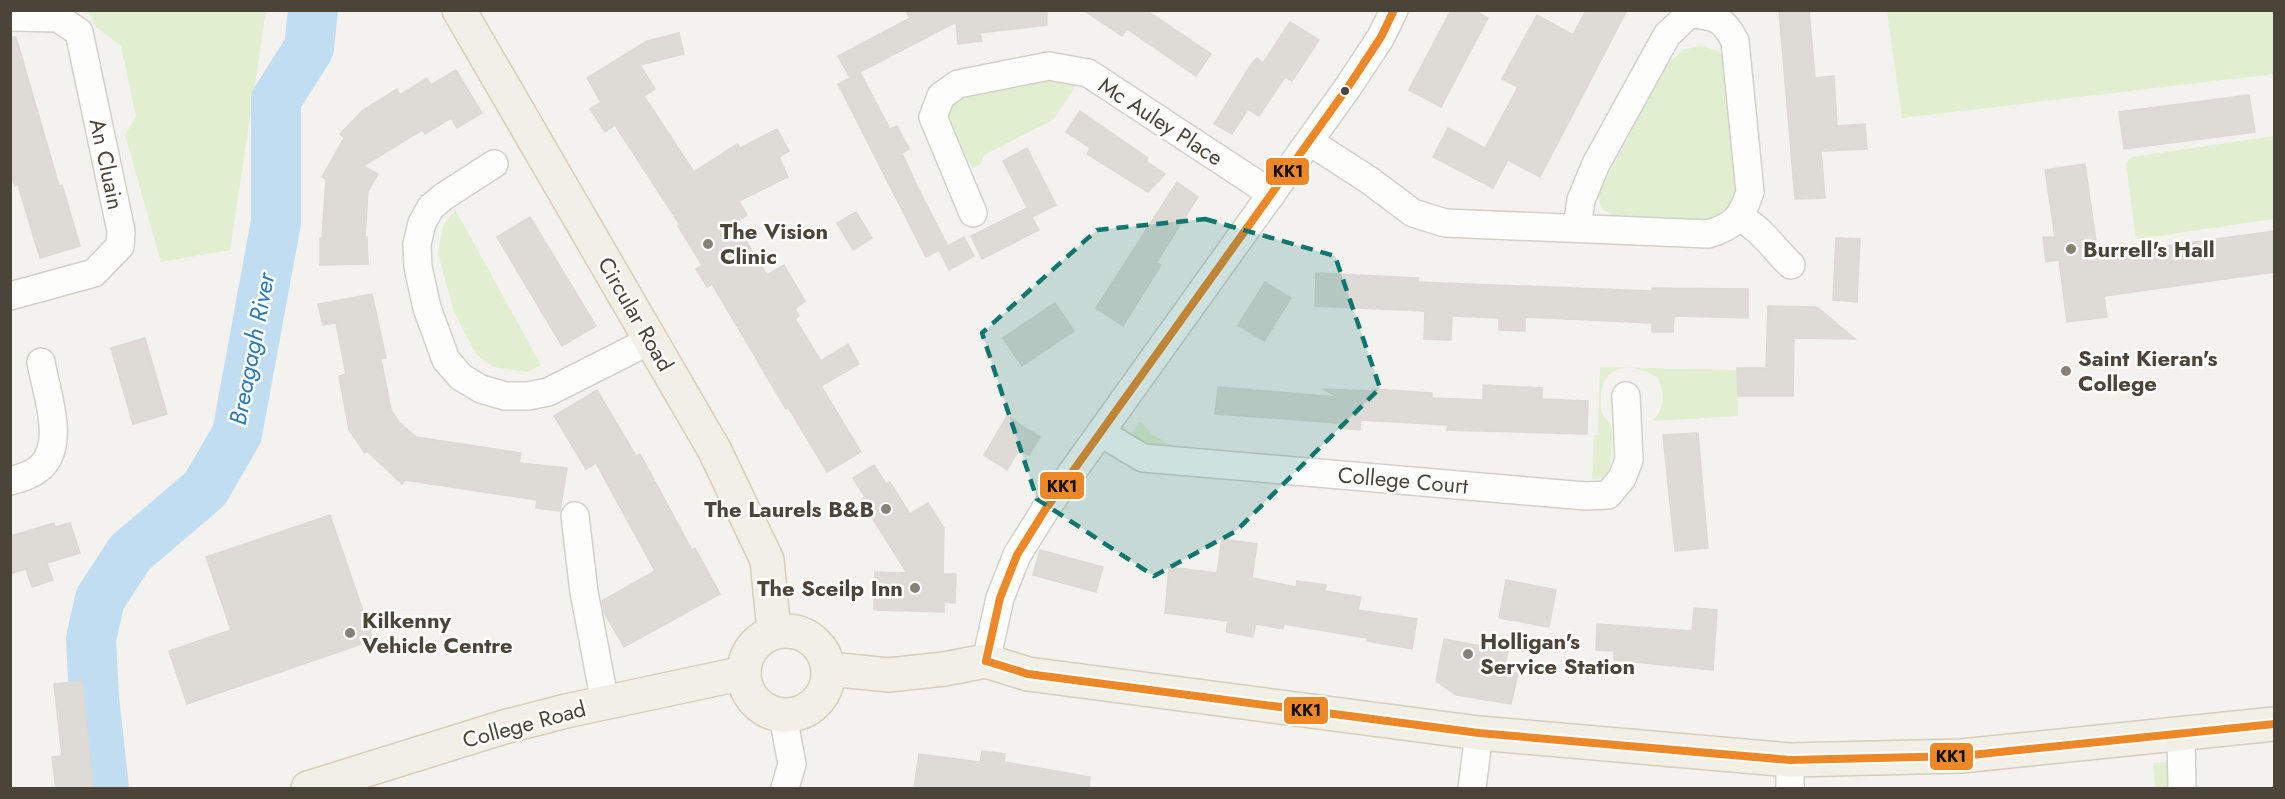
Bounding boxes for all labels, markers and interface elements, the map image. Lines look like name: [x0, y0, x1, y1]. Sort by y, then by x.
street label: Mc Auley Place: [1093, 69, 1229, 173]
unlabelled marker: [1339, 85, 1351, 97]
street label: An Cluain: [82, 116, 132, 212]
line badge: KK1: [1265, 157, 1310, 186]
text: KK1: [1273, 160, 1303, 183]
place label: The Vision Clinic: [720, 215, 828, 272]
place label: Burrell's Hall: [2083, 233, 2215, 265]
marker: The Vision Clinic: [701, 237, 715, 251]
marker: Burrell's Hall: [2064, 242, 2078, 256]
street label: Circular Road: [590, 251, 682, 377]
water label: Breagagh River: [220, 268, 284, 428]
place label: Saint Kieran's College: [2078, 342, 2217, 399]
marker: Saint Kieran's College: [2059, 364, 2073, 378]
street label: College Court: [1337, 458, 1470, 502]
line badge: KK1: [1039, 471, 1085, 500]
text: KK1: [1047, 475, 1077, 498]
place label: The Laurels B&B: [704, 493, 874, 525]
marker: The Laurels B&B: [879, 502, 893, 516]
place label: The Sceilp Inn: [757, 572, 903, 604]
marker: The Sceilp Inn: [908, 581, 922, 595]
place label: Kilkenny Vehicle Centre: [361, 604, 513, 661]
place label: Holligan's Service Station: [1480, 625, 1635, 682]
marker: Kilkenny Vehicle Centre: [343, 626, 357, 640]
marker: Holligan's Service Station: [1461, 647, 1475, 661]
street label: College Road: [459, 692, 589, 756]
line badge: KK1: [1283, 696, 1329, 725]
text: KK1: [1291, 699, 1321, 722]
line badge: KK1: [1929, 742, 1974, 771]
text: KK1: [1936, 745, 1966, 768]

